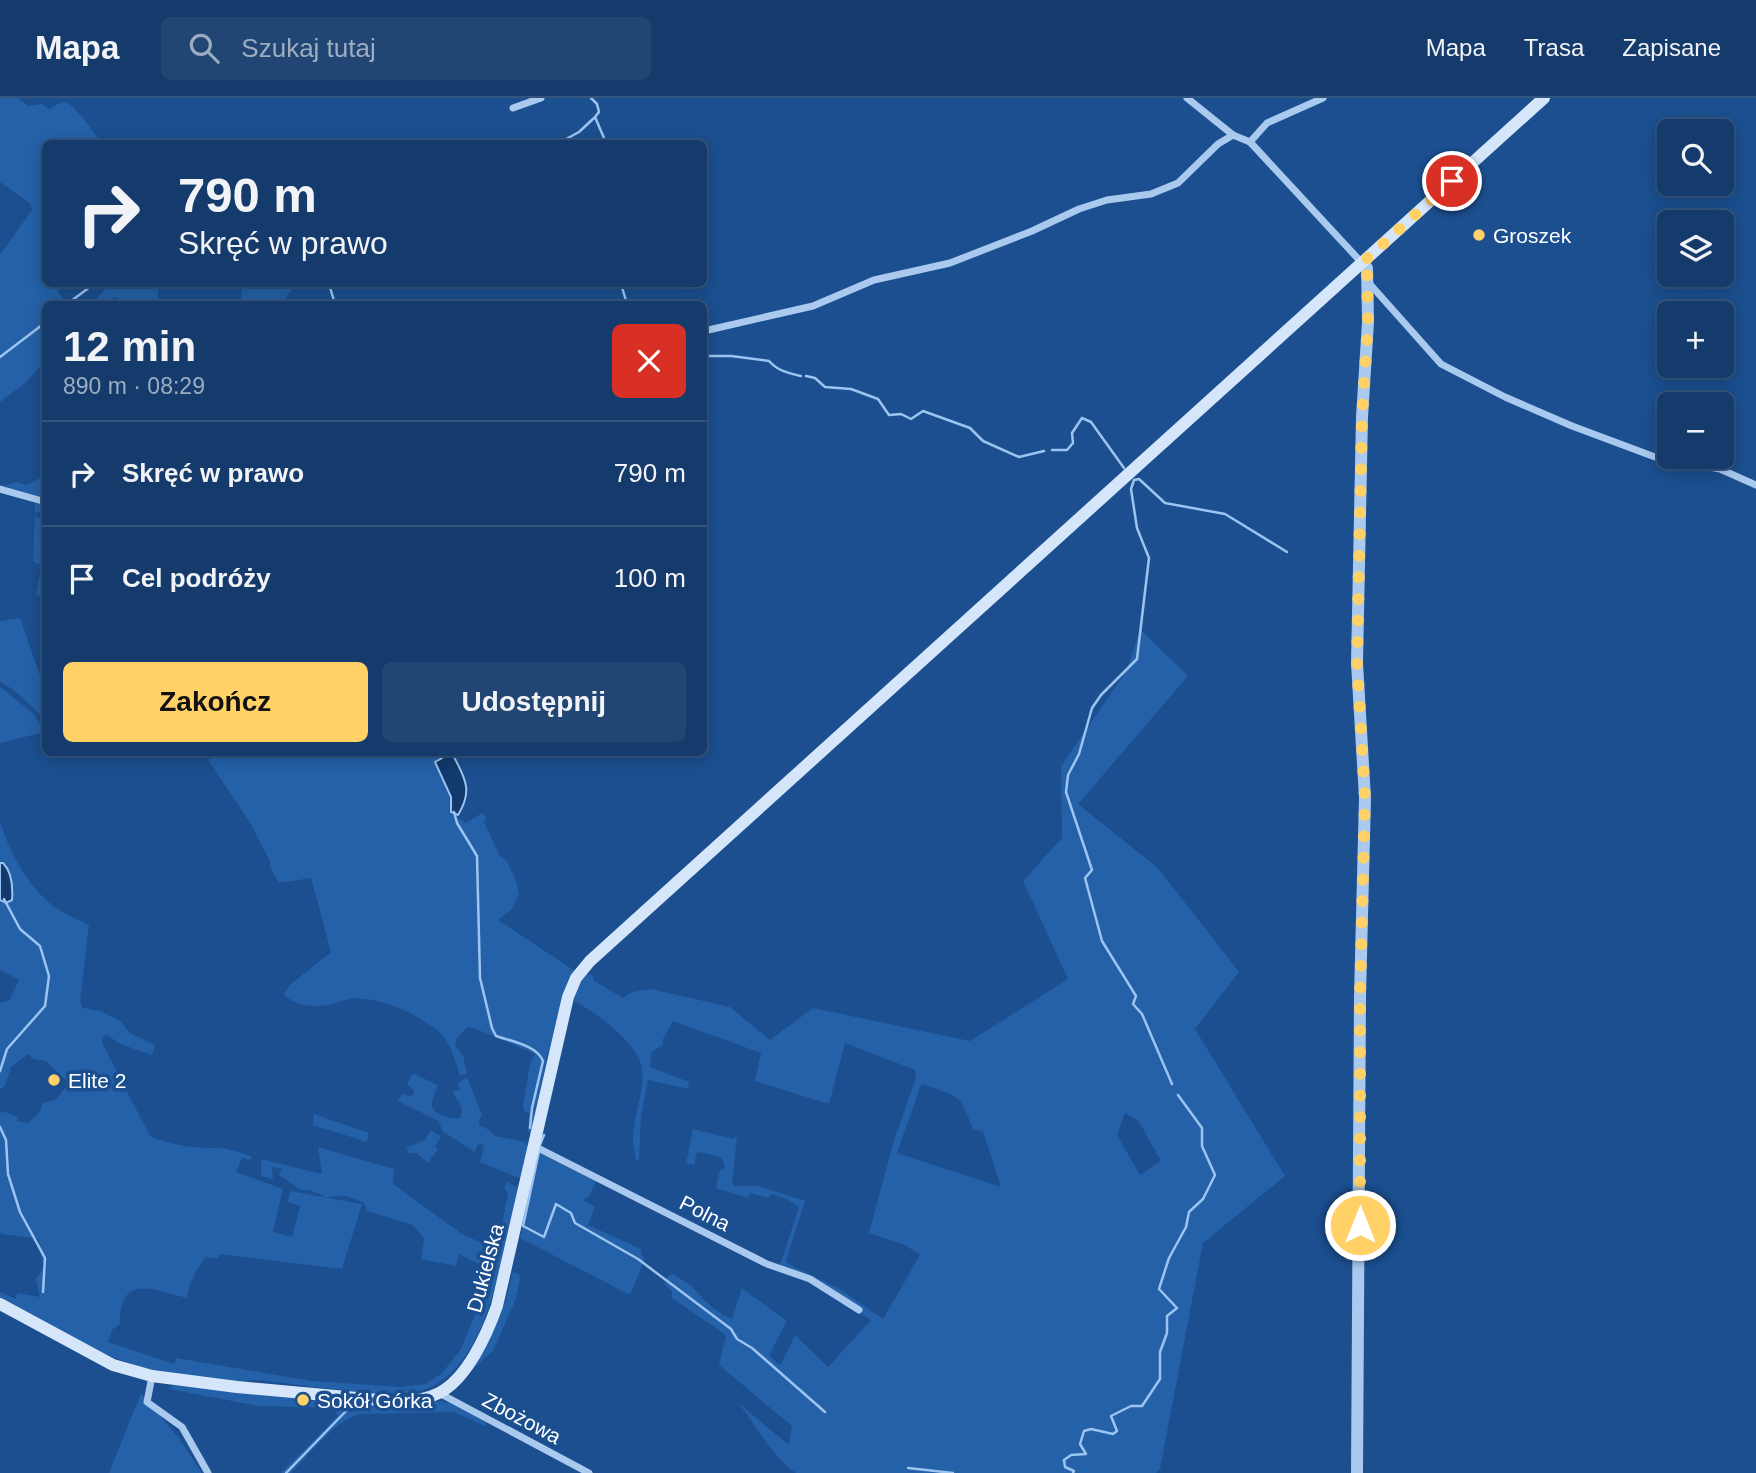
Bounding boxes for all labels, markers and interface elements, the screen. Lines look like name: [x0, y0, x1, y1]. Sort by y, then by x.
search box: [161, 17, 651, 80]
text: Mapa: [35, 29, 119, 66]
icon: search: [185, 29, 223, 67]
text: Szukaj tutaj: [241, 33, 376, 63]
text: Mapa: [1426, 34, 1486, 61]
text: Trasa: [1524, 34, 1584, 61]
text: Zapisane: [1622, 34, 1721, 61]
map controls: [1657, 119, 1734, 469]
button: search: [1657, 119, 1734, 196]
pin: [1422, 151, 1482, 211]
icon: arrive: [1433, 162, 1471, 200]
icon: right: [63, 168, 154, 259]
text: 790 m: [178, 168, 317, 222]
button: layers: [1657, 210, 1734, 287]
place label: Groszek: [1493, 224, 1572, 247]
text: Skręć w prawo: [178, 225, 388, 261]
marker: Groszek: [1471, 227, 1487, 243]
button: +: [1657, 301, 1734, 378]
text: 12 min: [63, 323, 196, 370]
button: close: [612, 324, 686, 398]
text: 890 m · 08:29: [63, 373, 205, 399]
button: −: [1657, 392, 1734, 469]
icon: right: [63, 455, 101, 493]
text: Skręć w prawo: [122, 458, 304, 488]
text: 790 m: [614, 458, 686, 488]
icon: arrive: [63, 560, 101, 598]
text: Cel podróży: [122, 563, 271, 593]
text: 100 m: [614, 563, 686, 593]
button: Zakończ: [63, 662, 368, 742]
button: Udostępnij: [382, 662, 686, 742]
place label: Elite 2: [68, 1069, 126, 1092]
marker: Elite 2: [46, 1072, 62, 1088]
position arrow: [1323, 1188, 1397, 1262]
street label: Polna: [676, 1191, 734, 1236]
street label: Dukielska: [462, 1221, 508, 1315]
street label: Zbożowa: [479, 1388, 565, 1448]
place label: Sokół Górka: [317, 1389, 433, 1412]
marker: Sokół Górka: [295, 1392, 311, 1408]

